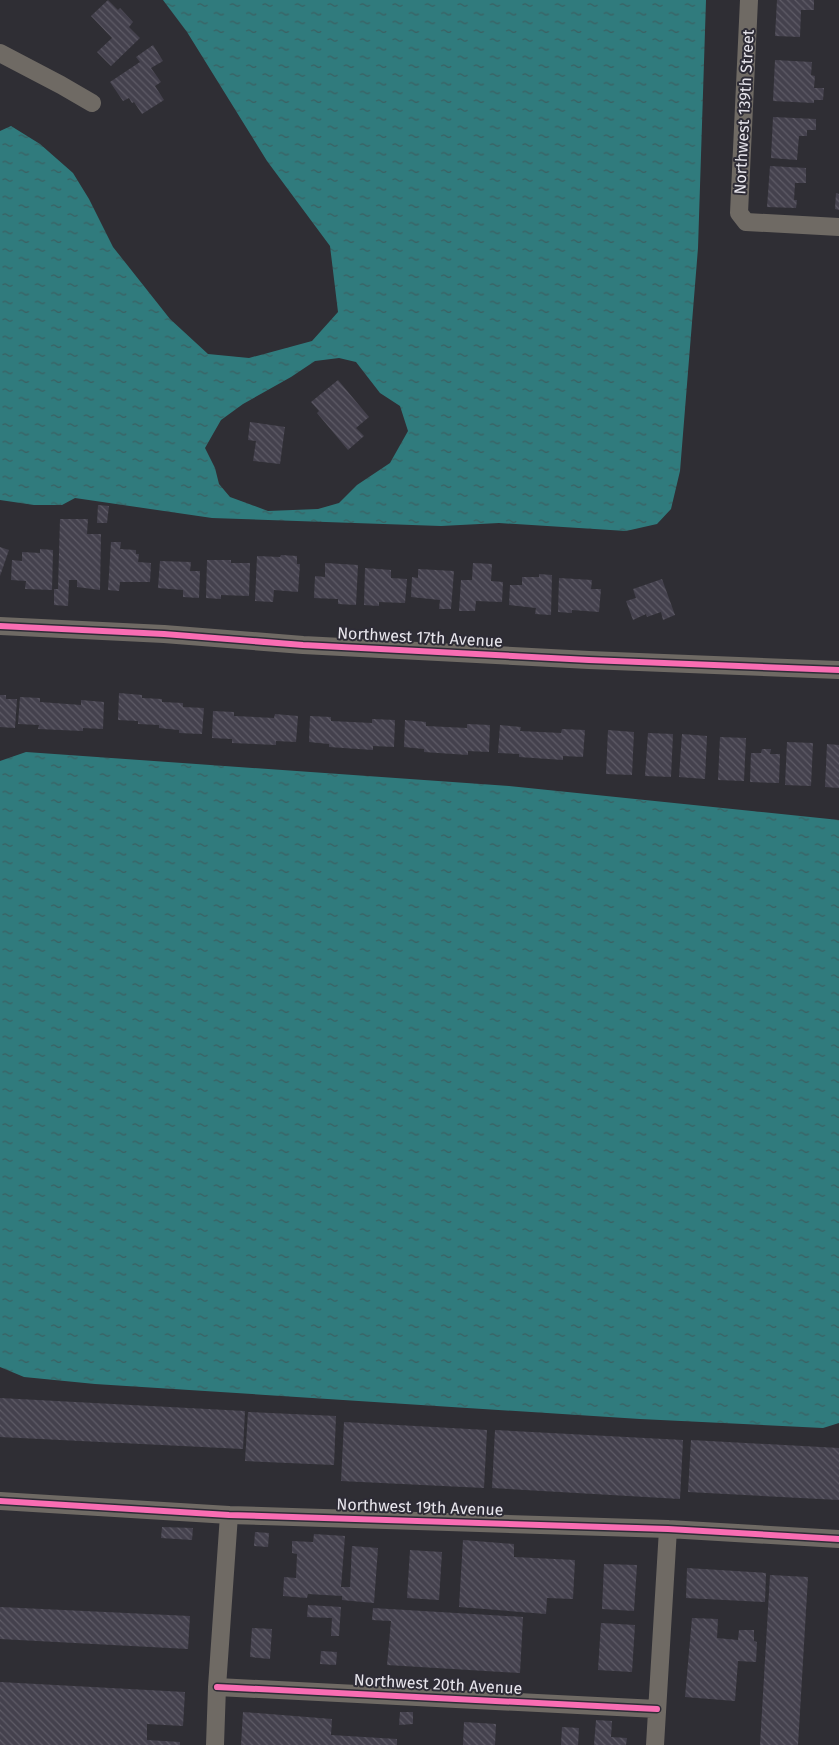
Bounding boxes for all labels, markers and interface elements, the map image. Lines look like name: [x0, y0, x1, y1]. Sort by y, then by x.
street label: Northwest 139th Street: [730, 29, 758, 195]
street label: Northwest 17th Avenue: [337, 623, 503, 651]
street label: Northwest 19th Avenue: [336, 1495, 504, 1519]
street label: Northwest 20th Avenue: [353, 1670, 523, 1698]

